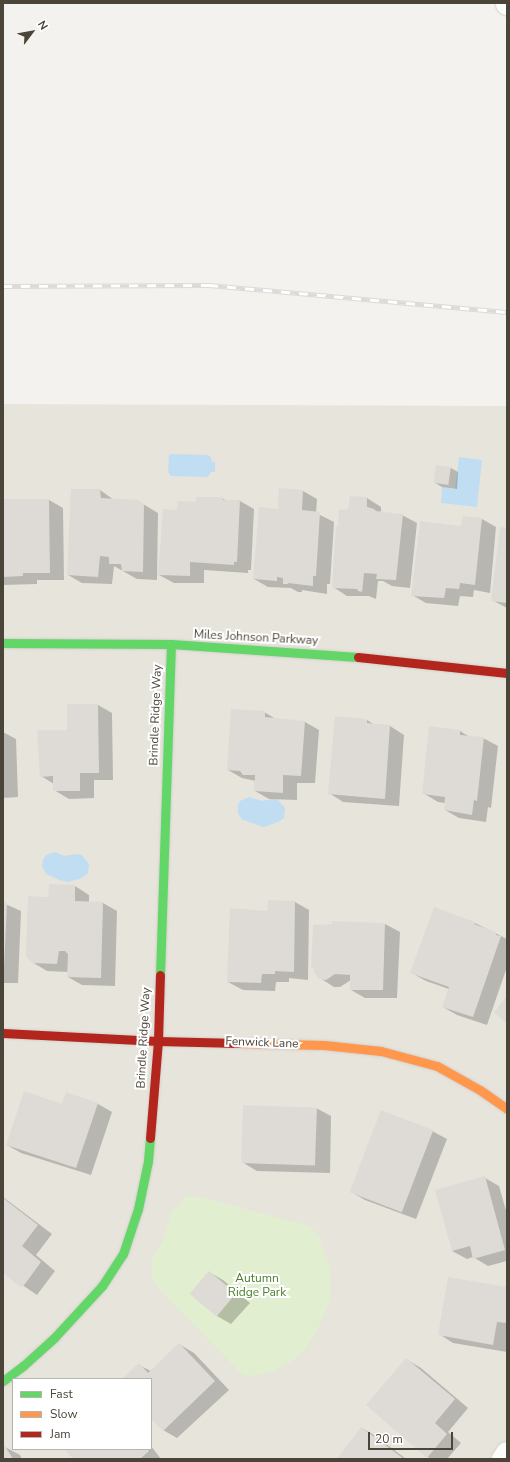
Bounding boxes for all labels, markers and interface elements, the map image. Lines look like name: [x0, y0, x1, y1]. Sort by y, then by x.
north arrow: [12, 12, 52, 52]
text: N: [34, 18, 51, 33]
street label: Miles Johnson Parkway: [193, 628, 319, 648]
street label: Brindle Ridge Way: [147, 664, 165, 766]
street label: Brindle Ridge Way: [134, 987, 154, 1089]
street label: Fenwick Lane: [225, 1035, 299, 1051]
park label: Autumn Ridge Park: [228, 1272, 286, 1300]
legend: [12, 1378, 152, 1450]
text: Fast: [50, 1386, 73, 1402]
text: Slow: [50, 1406, 78, 1422]
scale bar: [370, 1424, 455, 1450]
text: Jam: [50, 1426, 71, 1442]
text: 20 m: [375, 1431, 403, 1447]

